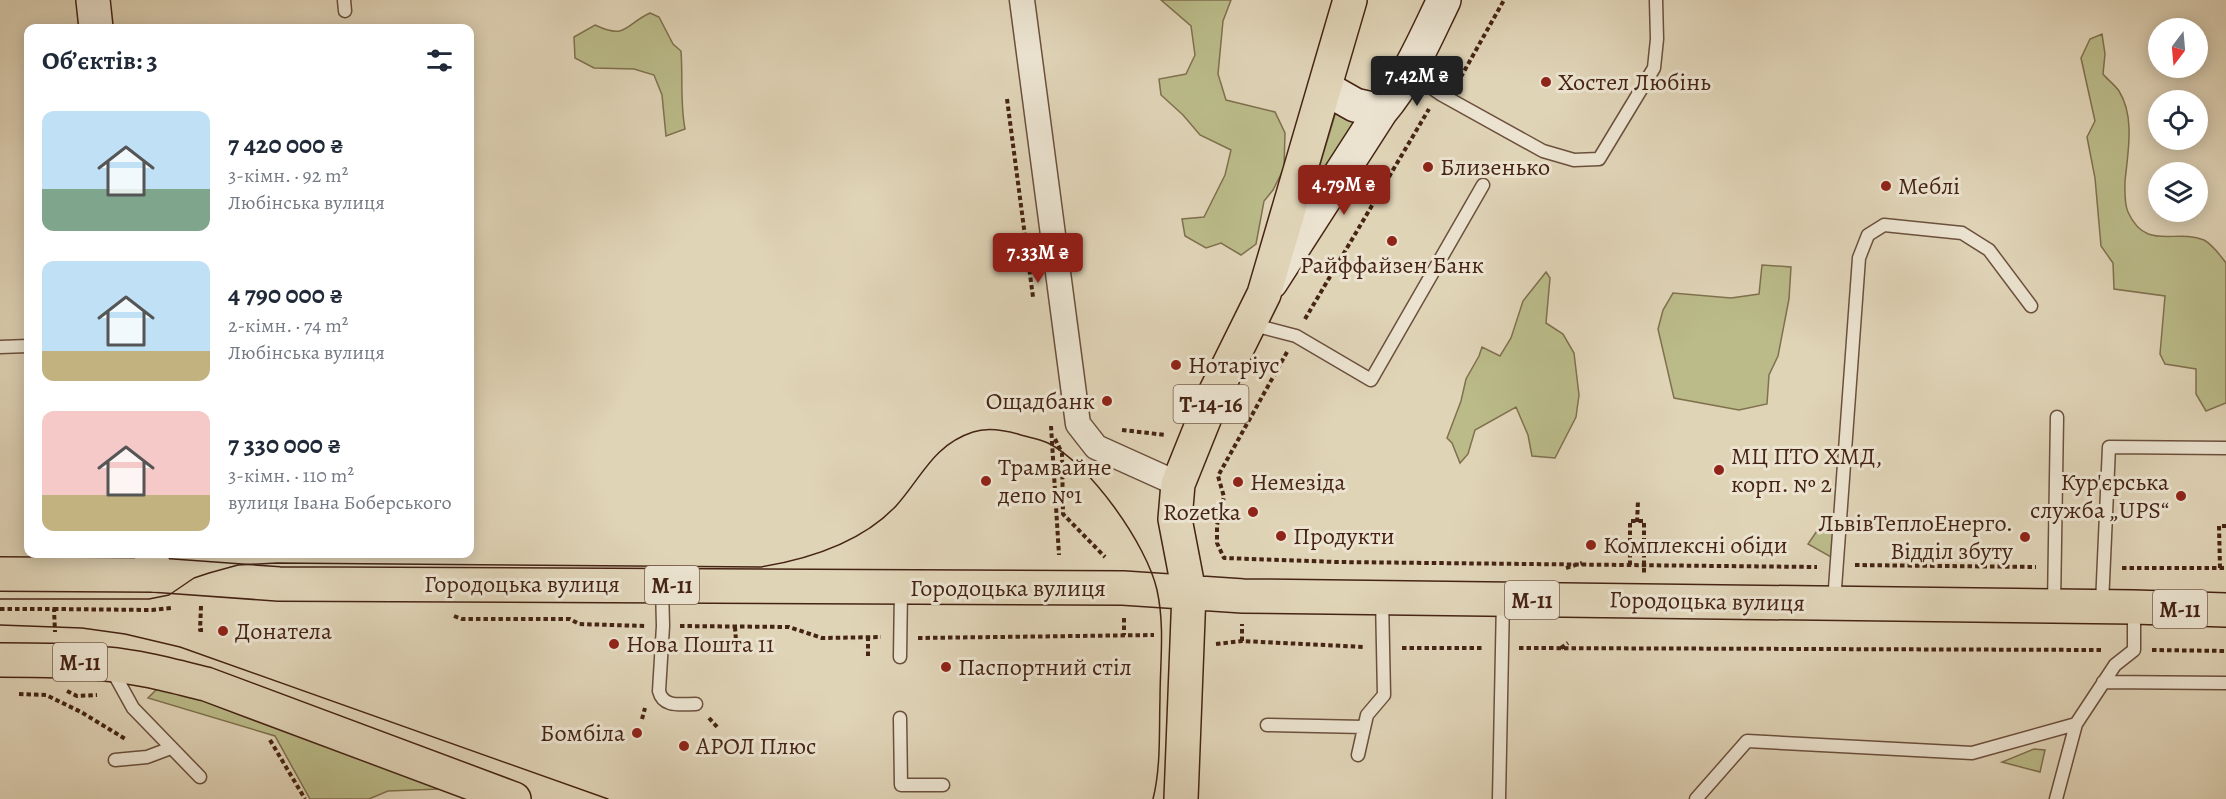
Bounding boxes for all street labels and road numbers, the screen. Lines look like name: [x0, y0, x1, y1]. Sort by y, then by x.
road number: Т-14-16: [1174, 385, 1248, 423]
road number: М-11: [645, 566, 699, 604]
street label: Городоцька вулиця: [424, 568, 620, 600]
street label: Городоцька вулиця: [910, 572, 1106, 604]
road number: М-11: [1505, 581, 1559, 619]
street label: Городоцька вулиця: [1609, 583, 1805, 619]
road number: М-11: [2153, 590, 2207, 628]
road number: М-11: [53, 643, 107, 681]

